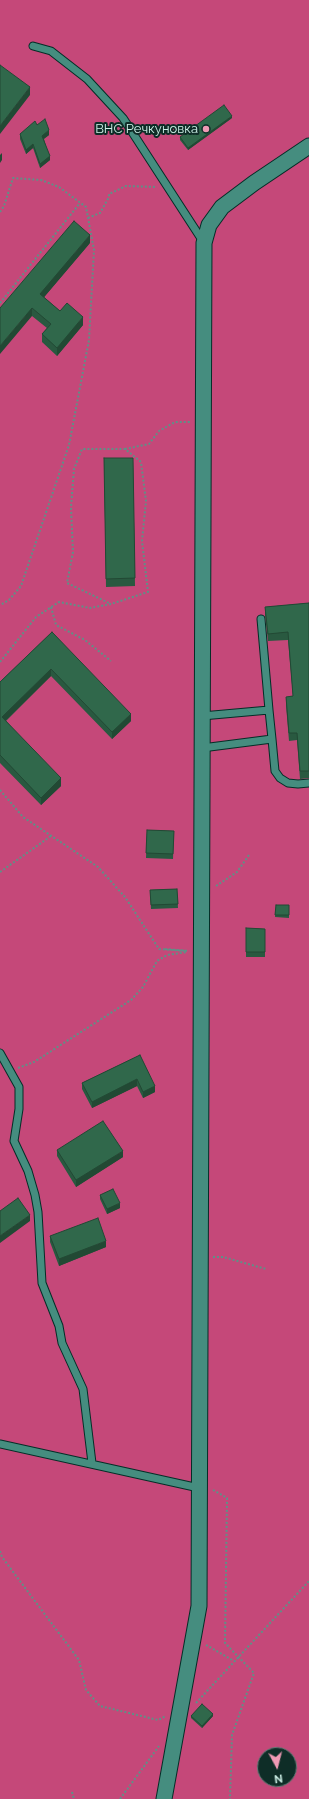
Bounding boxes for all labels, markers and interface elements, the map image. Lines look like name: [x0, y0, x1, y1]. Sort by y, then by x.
place label: ВНС Речкуновка: [95, 121, 198, 137]
marker: ВНС Речкуновка: [201, 124, 211, 134]
north arrow: [257, 1747, 297, 1787]
text: N: [273, 1771, 283, 1785]

